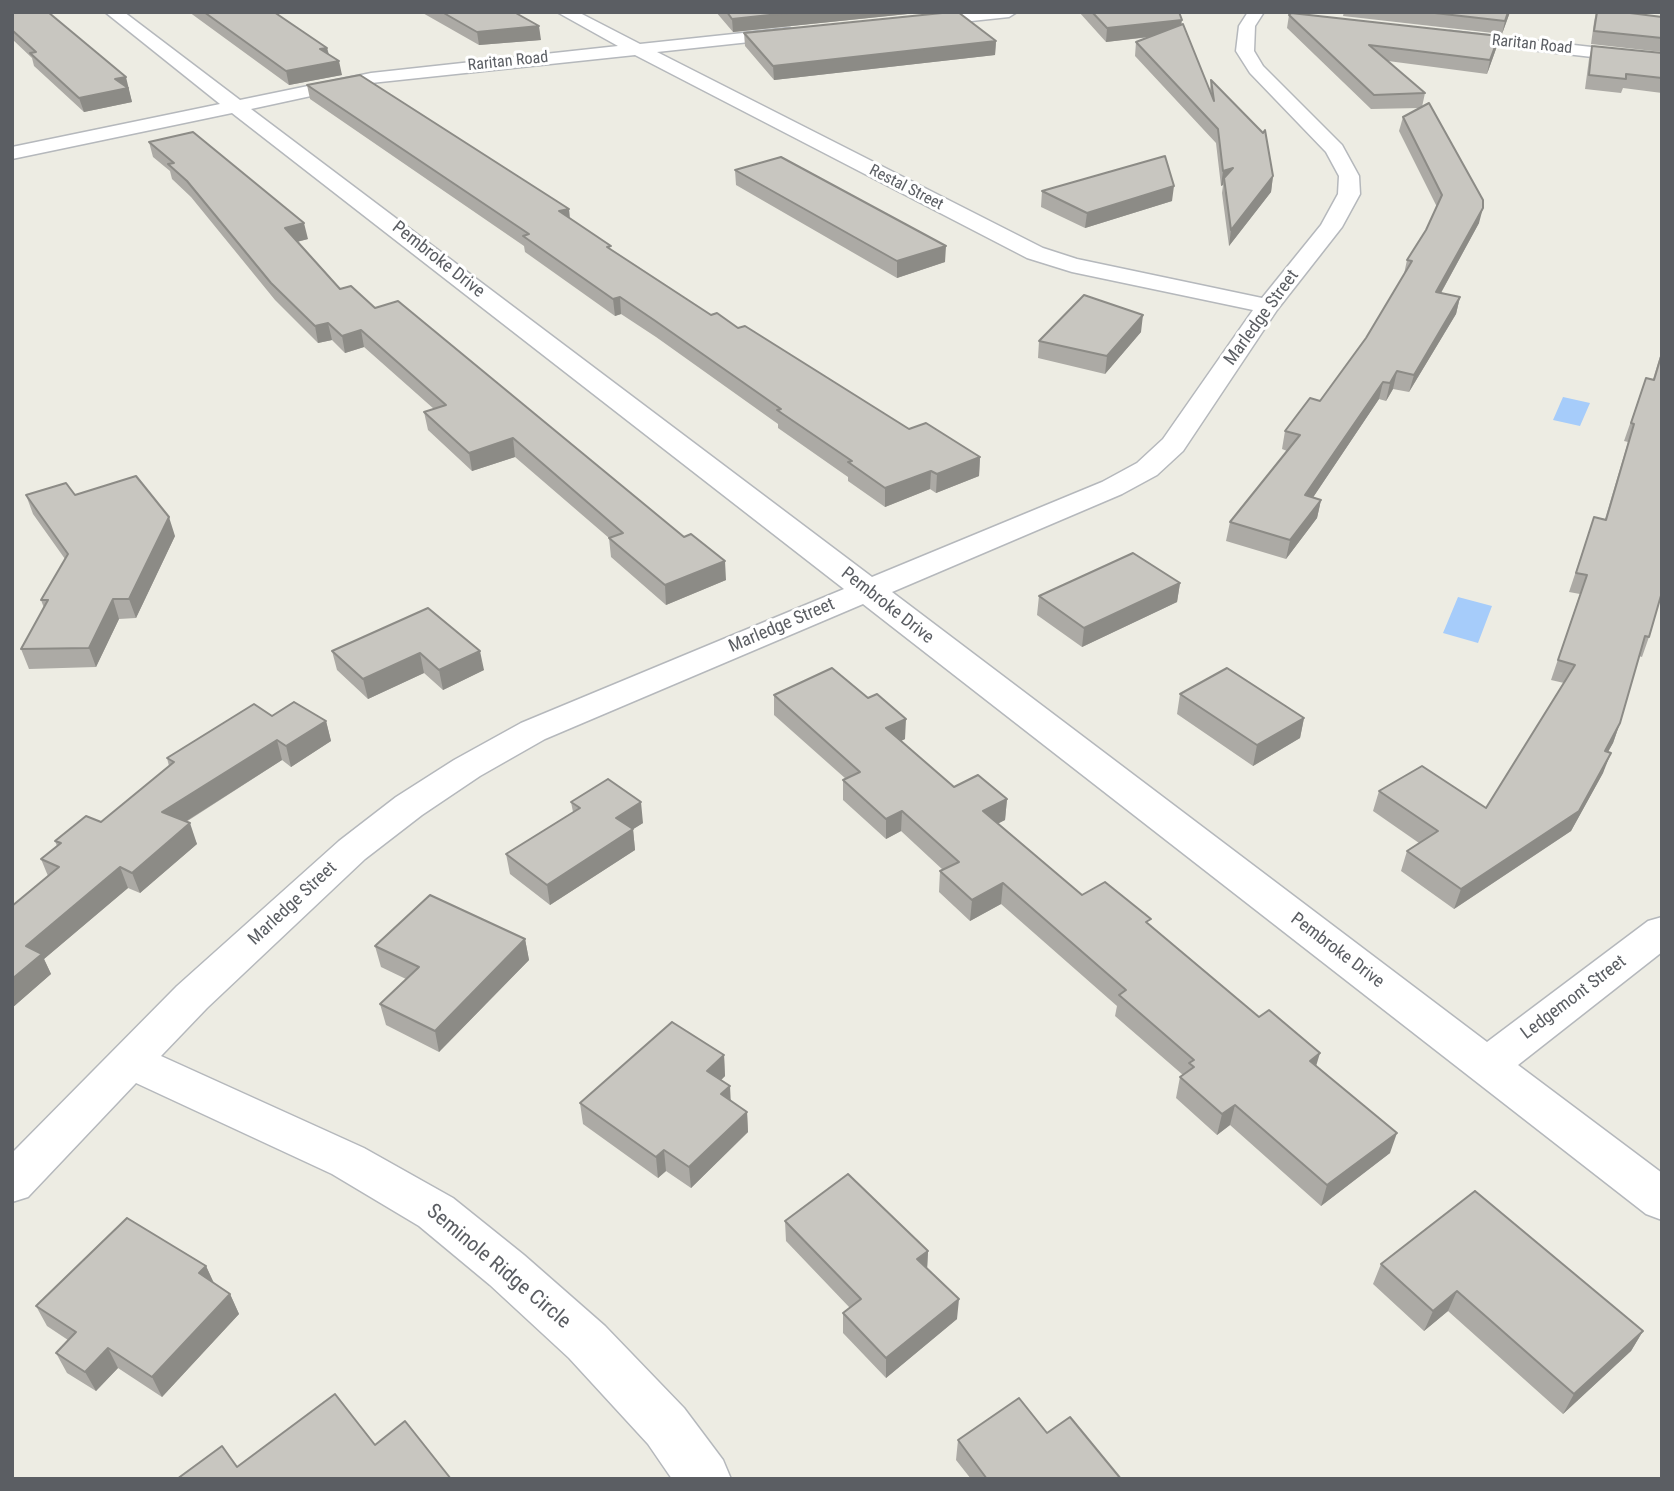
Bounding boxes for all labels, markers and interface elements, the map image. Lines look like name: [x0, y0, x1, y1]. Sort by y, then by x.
street label: Raritan Road: [1491, 31, 1573, 59]
street label: Raritan Road: [467, 48, 549, 76]
street label: Restal Street: [866, 161, 946, 215]
street label: Pembroke Drive: [387, 217, 489, 303]
street label: Marledge Street: [1220, 266, 1304, 370]
street label: Pembroke Drive: [836, 563, 938, 649]
street label: Marledge Street: [726, 594, 838, 658]
street label: Marledge Street: [244, 858, 342, 950]
street label: Pembroke Drive: [1286, 909, 1388, 993]
street label: Ledgemont Street: [1517, 951, 1631, 1045]
street label: Seminole Ridge Circle: [421, 1199, 575, 1335]

